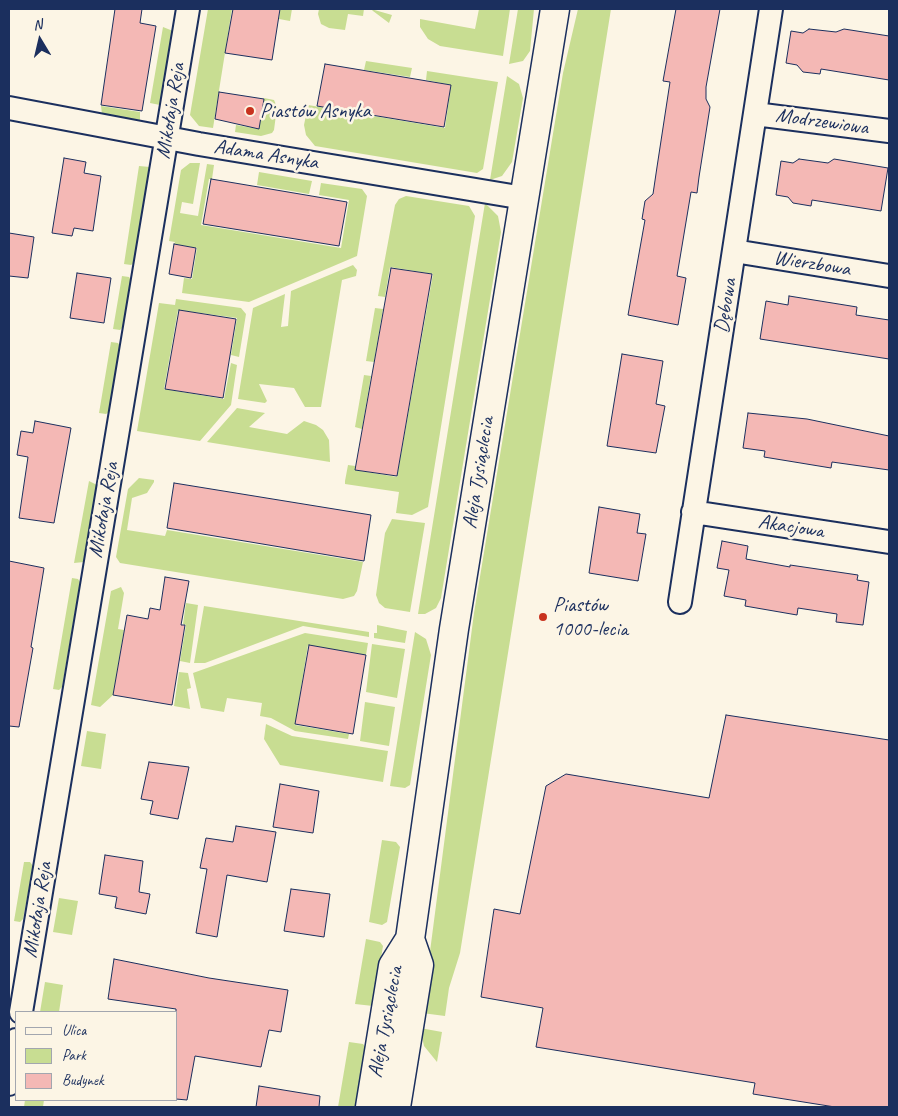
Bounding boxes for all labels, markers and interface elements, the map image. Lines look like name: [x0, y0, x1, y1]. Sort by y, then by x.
north arrow: [15, 15, 65, 65]
text: N: [32, 16, 43, 34]
street label: Mikołaja Reja: [151, 61, 191, 161]
place label: Piastów Asnyka: [260, 98, 371, 124]
street label: Modrzewiowa: [774, 103, 870, 141]
marker: Piastów Asnyka: [244, 105, 256, 117]
street label: Adama Asnyka: [212, 134, 320, 176]
street label: Wierzbowa: [772, 246, 852, 282]
street label: Dębowa: [709, 277, 743, 335]
street label: Aleja Tysiąclecia: [458, 415, 500, 531]
street label: Mikołaja Reja: [83, 460, 125, 560]
street label: Akacjowa: [756, 509, 826, 545]
place label: Piastów 1000-lecia: [553, 592, 628, 642]
marker: Piastów 1000-lecia: [537, 611, 549, 623]
street label: Mikołaja Reja: [18, 860, 58, 960]
street label: Aleja Tysiąclecia: [363, 964, 409, 1080]
legend: [15, 1011, 178, 1101]
text: Ulica: [62, 1021, 86, 1040]
text: Park: [62, 1046, 86, 1065]
text: Budynek: [62, 1071, 103, 1090]

